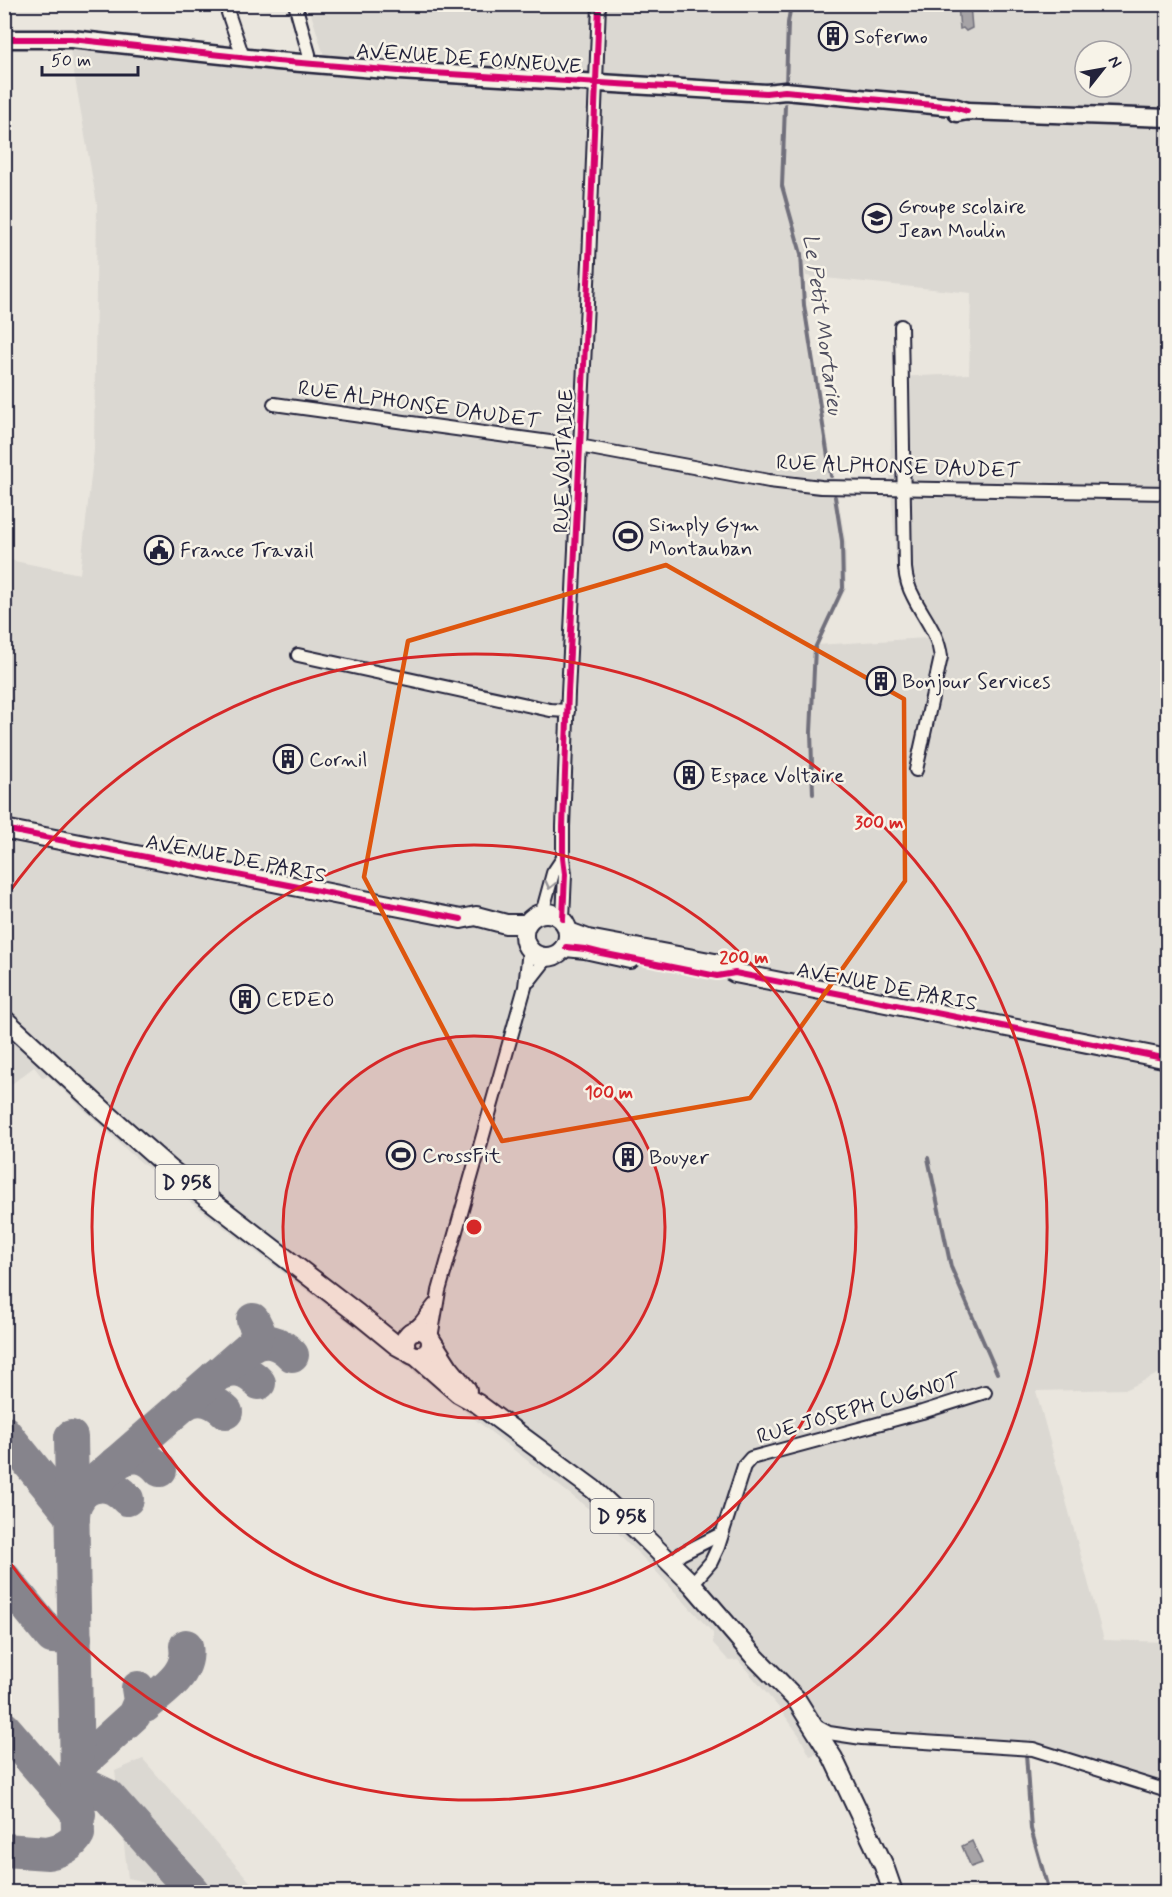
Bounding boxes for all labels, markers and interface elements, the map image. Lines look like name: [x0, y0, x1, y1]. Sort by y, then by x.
building icon: Sofermo: [817, 20, 849, 52]
place label: Sofermo: [854, 23, 928, 51]
street label: AVENUE DE FONNEUVE: [355, 37, 583, 81]
scale bar: [42, 39, 138, 77]
north arrow: [1073, 39, 1133, 99]
text: 50 m: [51, 49, 91, 73]
text: N: [1103, 52, 1126, 72]
place label: Groupe scolaire Jean Moulin: [898, 193, 1026, 245]
school or university icon: Groupe scolaire Jean Moulin: [861, 202, 893, 234]
water label: Le Petit Mortarieu: [795, 232, 849, 418]
street label: RUE ALPHONSE DAUDET: [296, 374, 542, 436]
street label: RUE VOLTAIRE: [547, 388, 581, 534]
street label: RUE ALPHONSE DAUDET: [776, 449, 1021, 485]
place label: Simply Gym Montauban: [649, 511, 759, 563]
sports icon: Simply Gym Montauban: [612, 520, 644, 552]
public building icon: France Travail: [143, 534, 175, 566]
place label: France Travail: [180, 537, 314, 565]
building icon: Bonjour Services: [865, 665, 897, 697]
place label: Bonjour Services: [902, 668, 1051, 696]
building icon: Cornil: [272, 743, 304, 775]
place label: Cornil: [309, 746, 368, 774]
building icon: Espace Voltaire: [673, 759, 705, 791]
place label: Espace Voltaire: [710, 762, 844, 790]
text: 300 m: [855, 811, 903, 835]
street label: AVENUE DE PARIS: [143, 828, 328, 890]
one-way arrow: [544, 880, 557, 890]
text: 200 m: [719, 946, 769, 970]
street label: AVENUE DE PARIS: [794, 956, 979, 1018]
building icon: CEDEO: [229, 983, 261, 1015]
place label: CEDEO: [266, 986, 335, 1014]
text: 100 m: [585, 1081, 633, 1105]
sports icon: CrossFit: [385, 1139, 417, 1171]
building icon: Bouyer: [612, 1141, 644, 1173]
place label: CrossFit: [422, 1142, 502, 1170]
place label: Bouyer: [649, 1144, 709, 1172]
road number: D 958: [156, 1165, 219, 1199]
centre of rings: [464, 1217, 484, 1237]
street label: RUE JOSEPH CUGNOT: [754, 1366, 964, 1451]
road number: D 958: [590, 1499, 654, 1533]

